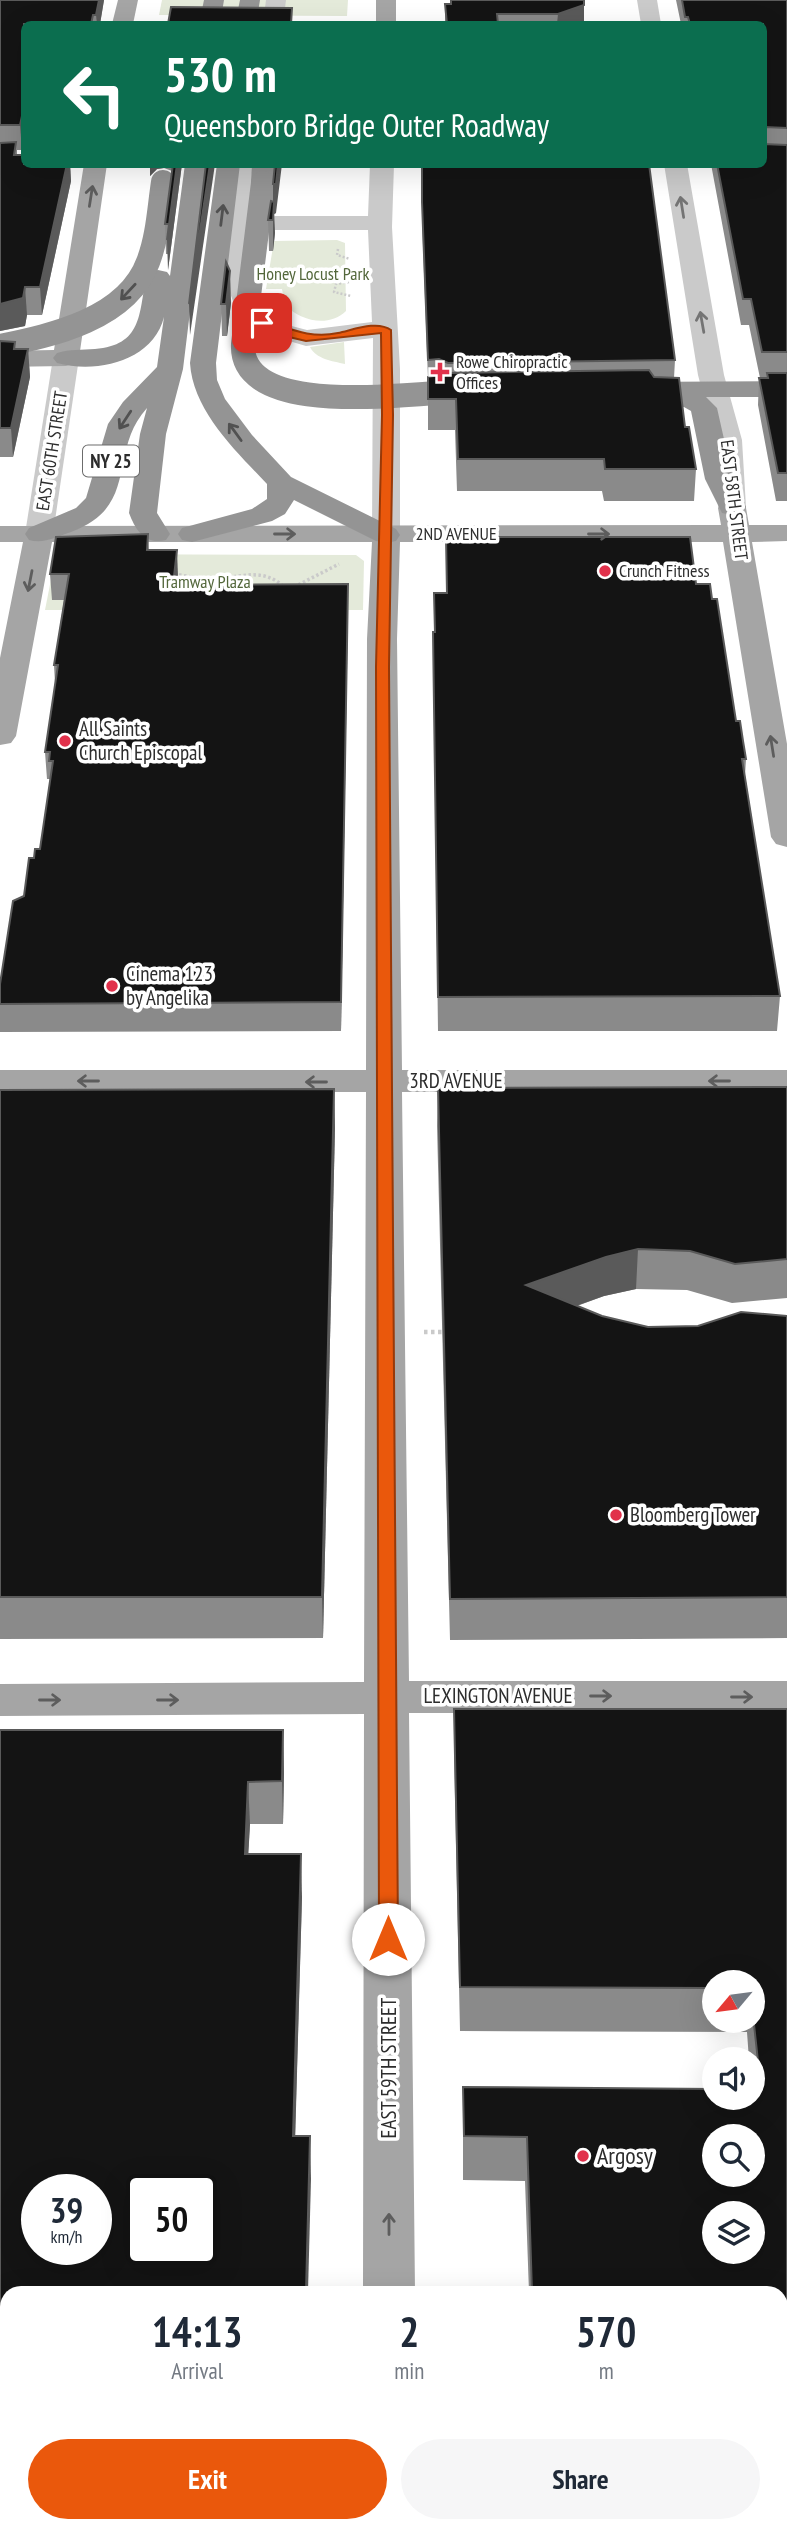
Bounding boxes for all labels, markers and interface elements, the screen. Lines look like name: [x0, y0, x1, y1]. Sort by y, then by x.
text: 530 m: [164, 42, 277, 106]
icon: left: [49, 49, 140, 140]
text: Queensboro Bridge Outer Roadway: [164, 104, 549, 146]
one-way arrow: [85, 186, 98, 208]
one-way arrow: [675, 197, 688, 219]
one-way arrow: [215, 204, 228, 227]
park label: Honey Locust Park: [257, 262, 369, 285]
one-way arrow: [120, 283, 137, 300]
pin: [232, 293, 292, 353]
icon: arrive: [243, 304, 281, 342]
one-way arrow: [694, 311, 708, 334]
place label: Rowe Chiropractic Offices: [456, 350, 568, 394]
marker: Rowe Chiropractic Offices: [430, 362, 450, 382]
street label: EAST 60TH STREET: [31, 389, 72, 512]
one-way arrow: [118, 410, 132, 430]
one-way arrow: [228, 423, 243, 442]
street label: EAST 58TH STREET: [716, 439, 753, 561]
road number: NY 25: [83, 446, 139, 476]
street label: 2ND AVENUE: [415, 522, 497, 545]
one-way arrow: [273, 527, 296, 541]
one-way arrow: [587, 527, 610, 540]
place label: Crunch Fitness: [619, 559, 710, 582]
marker: Crunch Fitness: [597, 563, 613, 579]
one-way arrow: [22, 569, 36, 592]
park label: Tramway Plaza: [159, 570, 251, 593]
place label: All Saints Church Episcopal: [79, 715, 202, 766]
marker: All Saints Church Episcopal: [57, 733, 73, 749]
one-way arrow: [765, 735, 778, 758]
place label: Cinema 123 by Angelika: [126, 960, 213, 1011]
marker: Cinema 123 by Angelika: [104, 978, 120, 994]
street label: 3RD AVENUE: [409, 1067, 503, 1094]
one-way arrow: [77, 1074, 100, 1088]
one-way arrow: [708, 1074, 731, 1088]
one-way arrow: [305, 1075, 328, 1089]
place label: Bloomberg Tower: [630, 1501, 756, 1528]
marker: Bloomberg Tower: [608, 1507, 624, 1523]
street label: LEXINGTON AVENUE: [423, 1682, 573, 1709]
one-way arrow: [589, 1689, 612, 1703]
one-way arrow: [731, 1690, 754, 1704]
one-way arrow: [38, 1693, 61, 1707]
one-way arrow: [156, 1693, 179, 1707]
position arrow: [351, 1902, 425, 1976]
north arrow: [702, 1970, 765, 2034]
map controls: [702, 1970, 765, 2264]
street label: EAST 59TH STREET: [375, 1997, 402, 2138]
button: sound: [702, 2047, 765, 2110]
button: search: [702, 2124, 765, 2187]
place label: Argosy: [597, 2140, 653, 2171]
marker: Argosy: [575, 2148, 591, 2164]
speed limit sign: 50: [126, 2174, 217, 2265]
text: 39: [50, 2187, 83, 2233]
button: layers: [702, 2201, 765, 2264]
one-way arrow: [382, 2213, 396, 2236]
text: km/h: [51, 2225, 82, 2248]
text: 14:13: [152, 2304, 243, 2359]
text: 2: [399, 2304, 419, 2359]
text: 570: [576, 2304, 636, 2359]
text: Arrival: [171, 2356, 223, 2385]
text: min: [394, 2356, 424, 2385]
text: m: [599, 2356, 614, 2385]
button: Exit: [28, 2439, 387, 2519]
button: Share: [401, 2439, 760, 2519]

